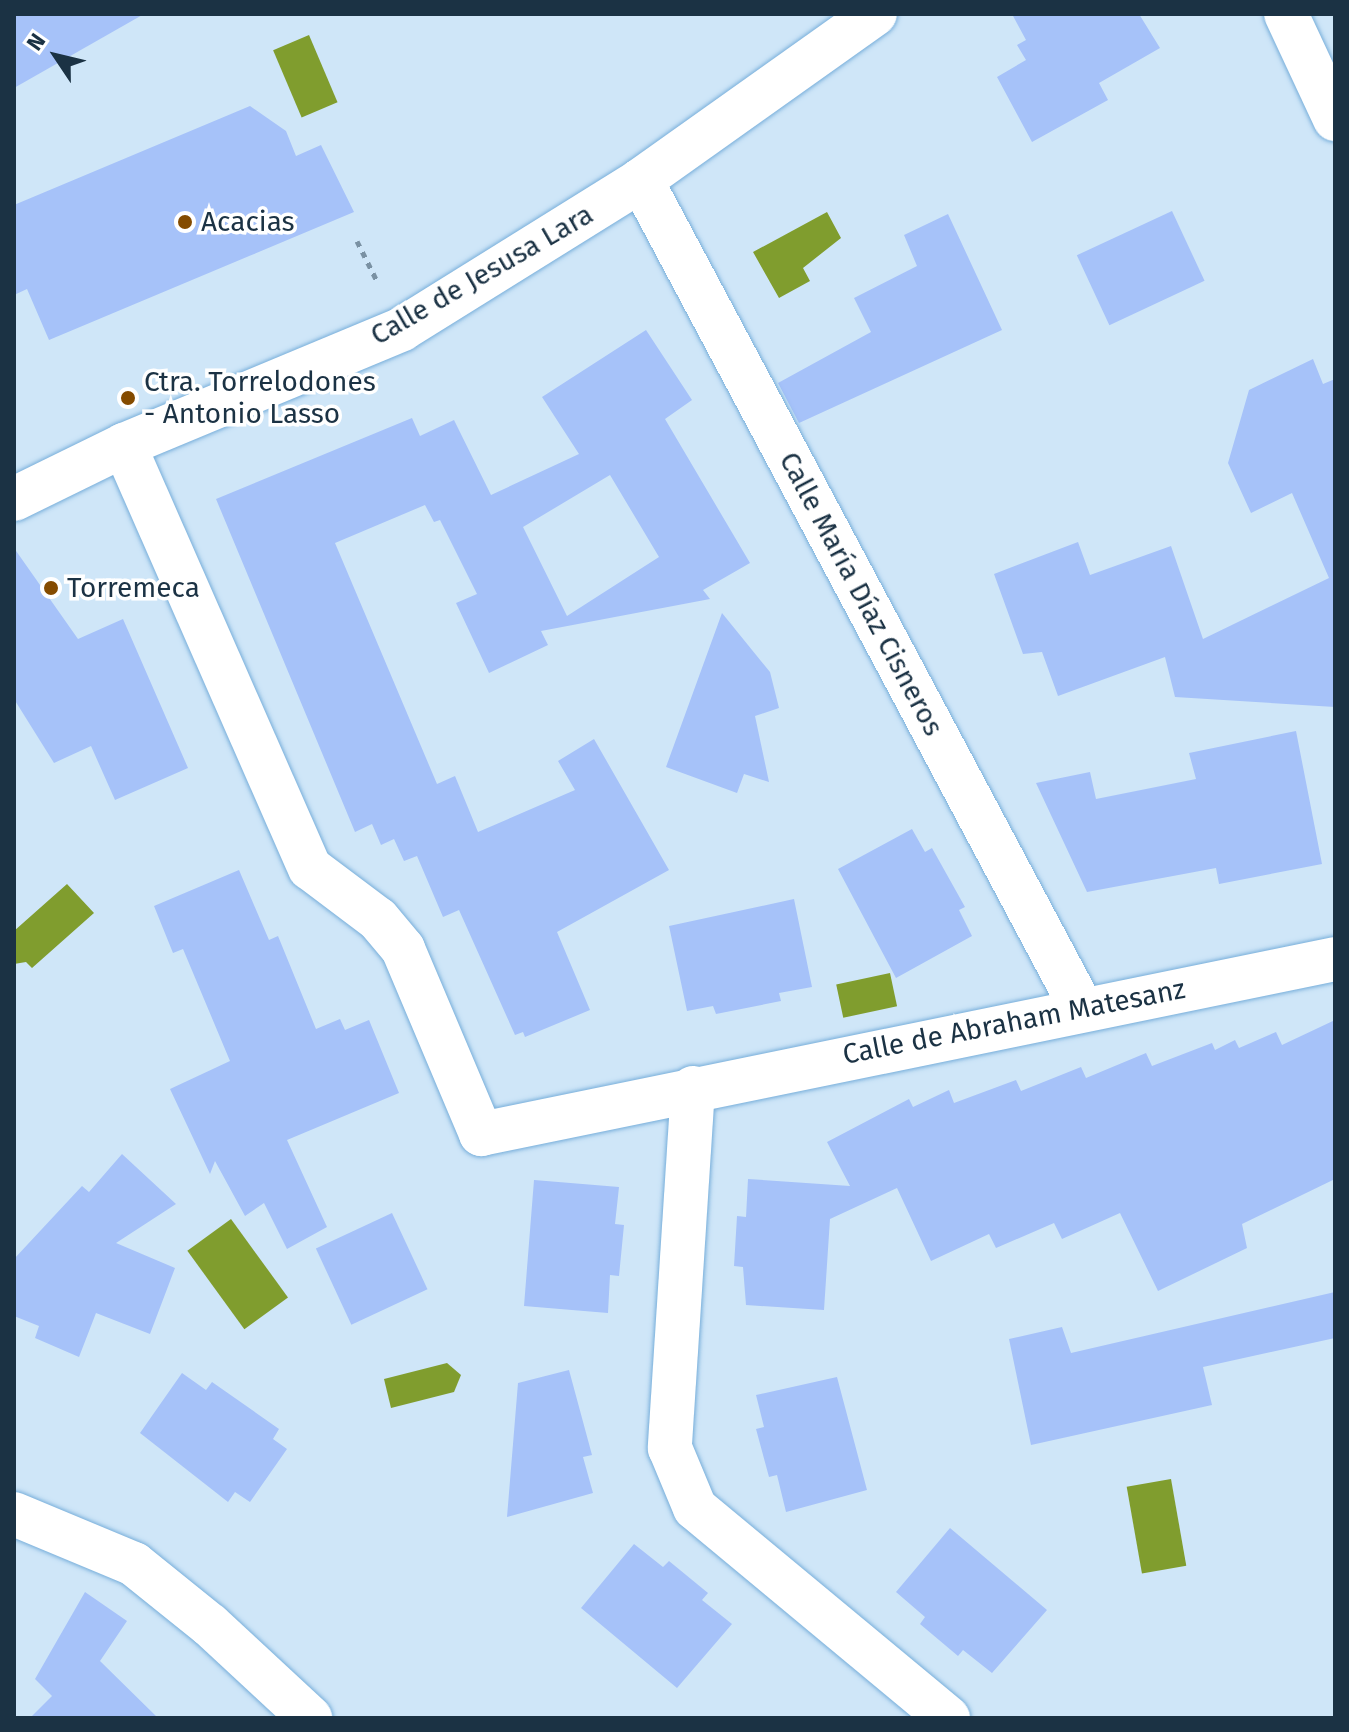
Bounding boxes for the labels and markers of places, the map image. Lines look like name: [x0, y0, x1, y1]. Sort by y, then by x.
place label: Acacias: [201, 205, 295, 239]
marker: Acacias: [176, 213, 194, 231]
place label: Ctra. Torrelodones - Antonio Lasso: [144, 365, 376, 431]
marker: Ctra. Torrelodones - Antonio Lasso: [119, 389, 137, 407]
place label: Torremeca: [67, 571, 200, 605]
marker: Torremeca: [42, 579, 60, 597]

